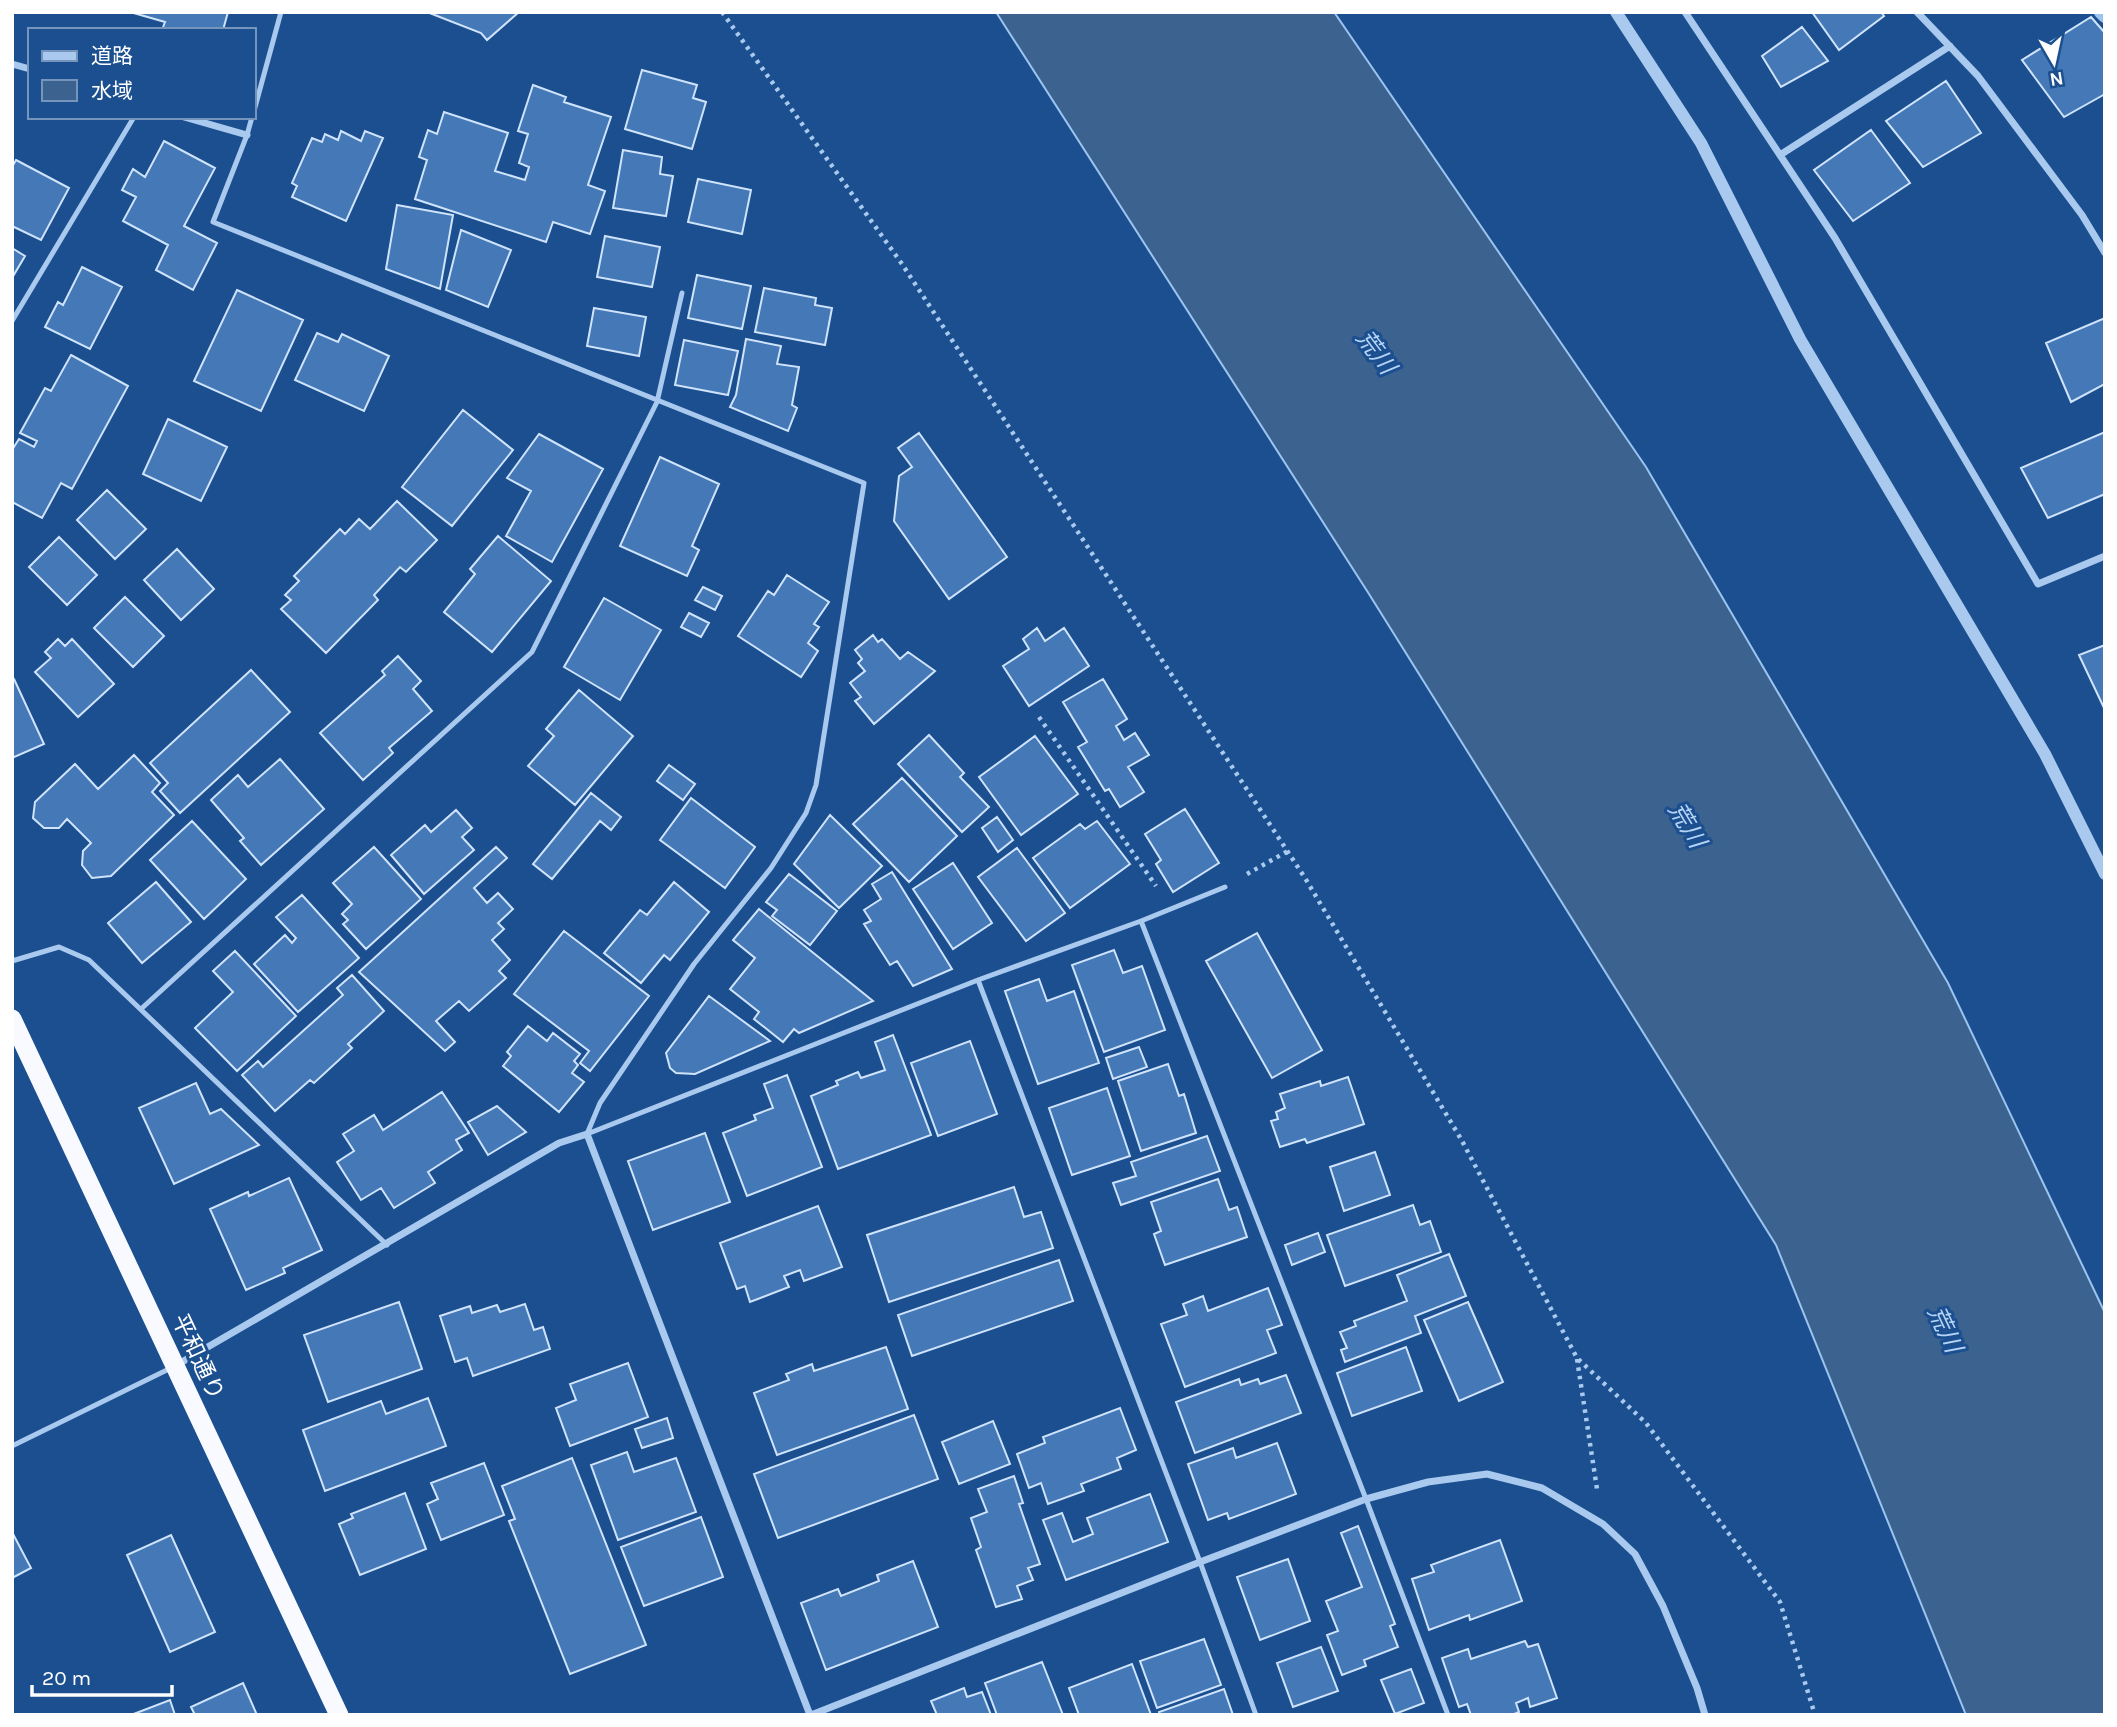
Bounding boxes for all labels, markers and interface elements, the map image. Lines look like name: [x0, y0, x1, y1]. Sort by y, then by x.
legend: [28, 28, 256, 119]
north arrow: [2019, 28, 2089, 98]
text: 道路: [91, 44, 133, 68]
text: N: [2048, 67, 2065, 91]
text: 水域: [91, 79, 133, 103]
water label: 荒川: [1350, 324, 1403, 382]
water label: 荒川: [1663, 797, 1713, 855]
water label: 荒川: [1922, 1301, 1969, 1359]
street label: 平和通り: [166, 1310, 230, 1404]
scale bar: [32, 1654, 172, 1698]
text: 20 m: [42, 1666, 91, 1690]

